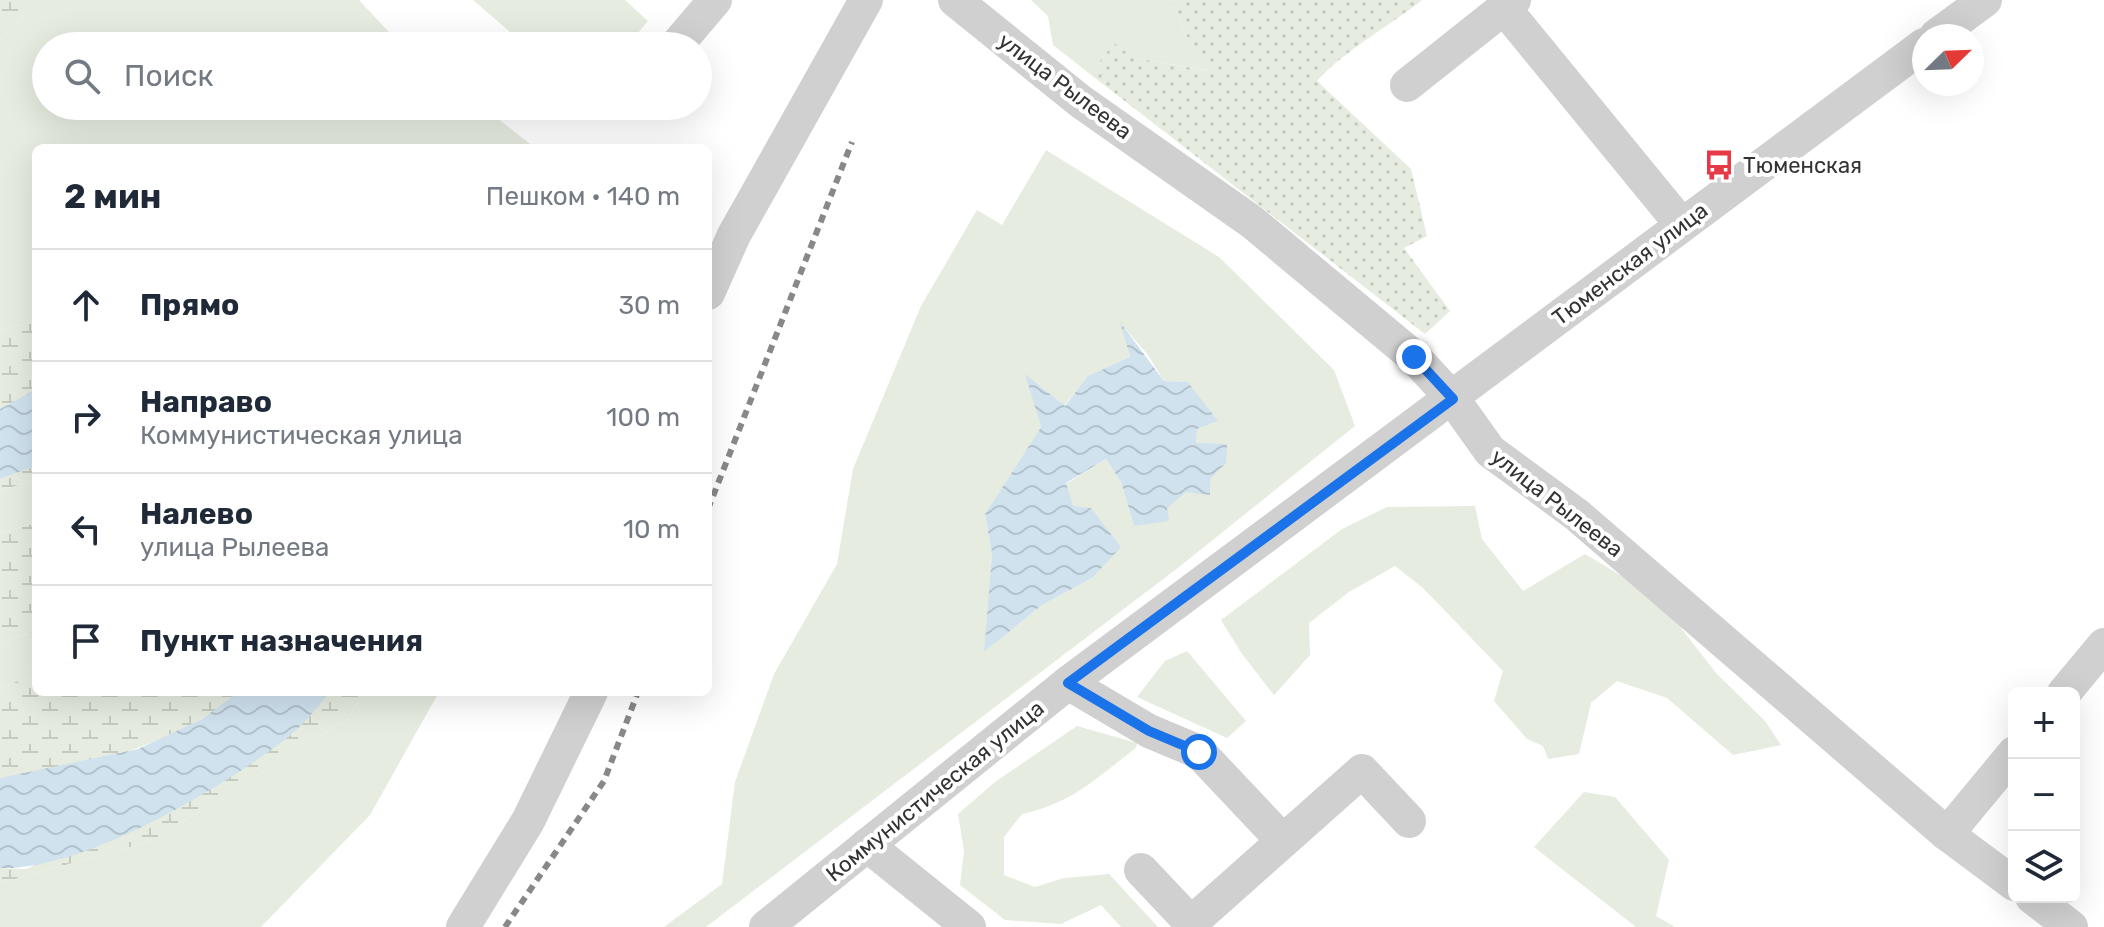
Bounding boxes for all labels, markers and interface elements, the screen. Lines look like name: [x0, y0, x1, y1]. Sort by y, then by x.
north arrow: [1912, 24, 1984, 96]
street label: улица Рылеева: [993, 27, 1137, 145]
search box: [32, 32, 712, 120]
icon: search: [60, 54, 104, 98]
text: Поиск: [124, 58, 214, 94]
bus stop icon: Тюменская: [1702, 148, 1736, 182]
place label: Тюменская: [1743, 152, 1862, 179]
text: 2 мин: [64, 176, 161, 217]
text: Пешком · 140 m: [486, 181, 680, 212]
street label: Тюменская улица: [1547, 197, 1713, 331]
icon: ahead: [64, 283, 108, 327]
text: Прямо: [140, 287, 239, 323]
text: 30 m: [618, 290, 680, 321]
route end: [1396, 339, 1432, 375]
text: Направо: [140, 384, 272, 420]
icon: right: [64, 395, 108, 439]
text: 100 m: [606, 402, 680, 433]
text: Коммунистическая улица: [140, 420, 463, 451]
street label: улица Рылеева: [1486, 443, 1628, 563]
text: Налево: [140, 496, 253, 532]
icon: left: [64, 507, 108, 551]
text: 10 m: [623, 514, 680, 545]
text: улица Рылеева: [140, 532, 329, 563]
icon: arrive: [64, 619, 108, 663]
text: Пункт назначения: [140, 623, 423, 659]
map controls: [2008, 687, 2080, 903]
button: +: [2008, 687, 2080, 759]
street label: Коммунистическая улица: [820, 695, 1050, 887]
route start: [1181, 734, 1217, 770]
button: −: [2008, 759, 2080, 831]
button: layers: [2008, 831, 2080, 903]

